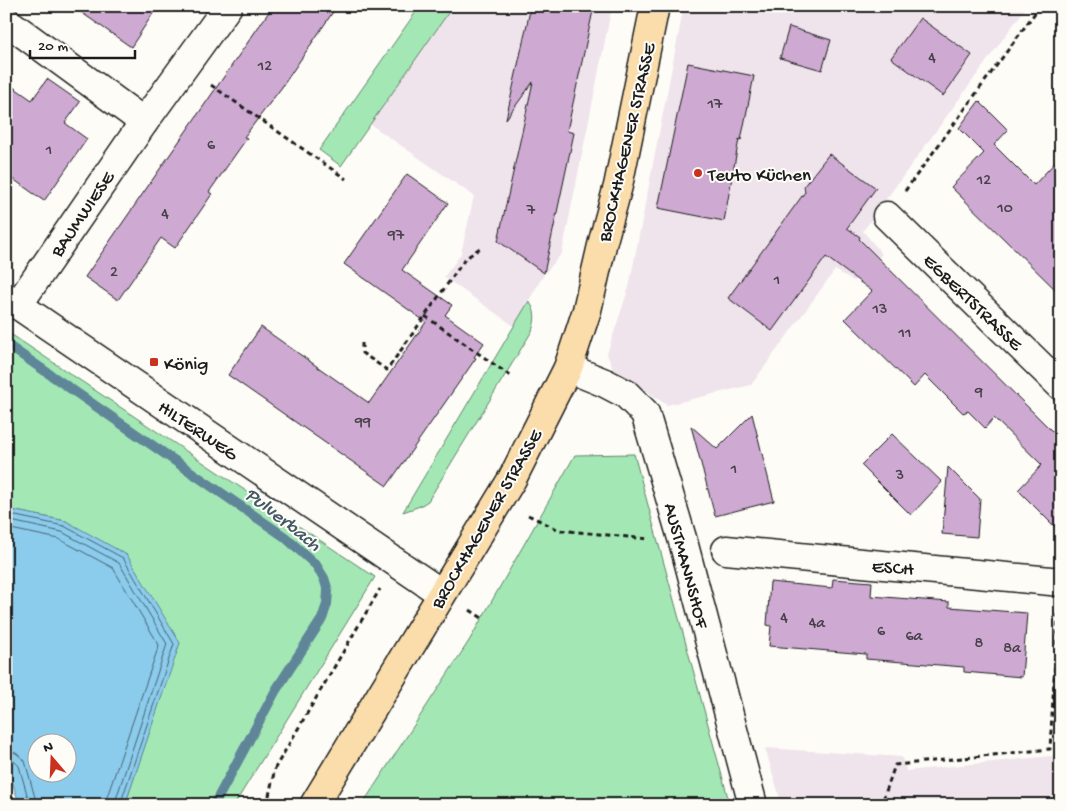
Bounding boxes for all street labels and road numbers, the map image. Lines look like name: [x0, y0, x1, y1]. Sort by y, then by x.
street label: BROCKHAGENER STRASSE: [594, 40, 663, 245]
street label: BAUMWIESE: [46, 167, 122, 263]
street label: EGBERTSTRASSE: [917, 250, 1027, 358]
street label: HILTERWEG: [153, 397, 242, 468]
street label: BROCKHAGENER STRASSE: [427, 425, 549, 614]
street label: AUSTMANNSHOF: [657, 501, 713, 632]
street label: ESCH: [871, 556, 915, 583]

